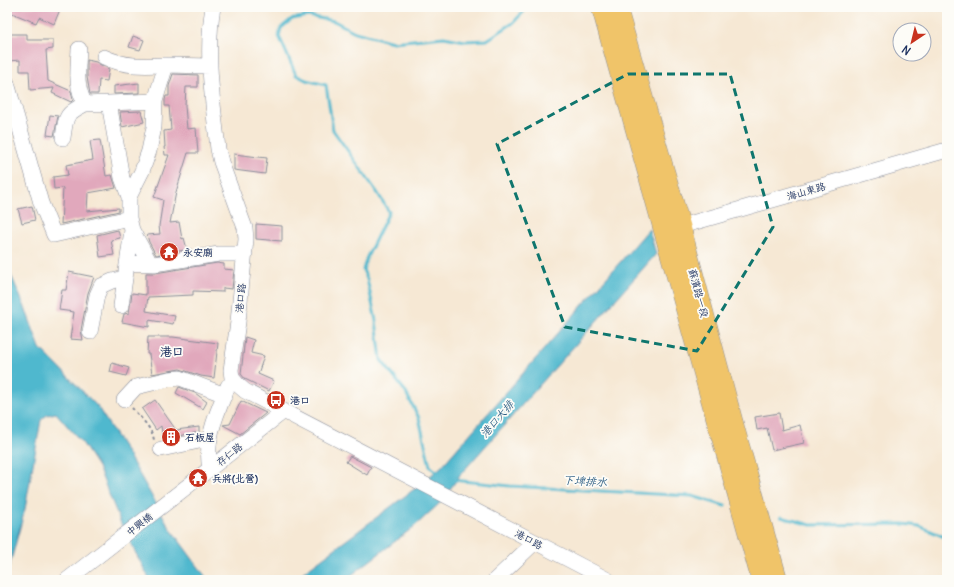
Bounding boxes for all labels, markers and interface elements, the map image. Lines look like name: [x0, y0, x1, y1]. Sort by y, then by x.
north arrow: [892, 22, 932, 62]
text: N: [899, 42, 913, 58]
street label: 海山東路: [785, 180, 827, 203]
temple icon: 永安廟: [158, 241, 180, 263]
place label: 永安廟: [183, 246, 213, 259]
street label: 蘇濱路一段: [686, 267, 711, 319]
street label: 港口路: [232, 282, 249, 314]
district label: 港口: [160, 344, 184, 359]
bus stop icon: 港口: [265, 389, 287, 411]
place label: 港口: [290, 394, 310, 407]
water label: 港口大排: [477, 397, 517, 440]
building icon: 石板屋: [160, 426, 182, 448]
place label: 石板屋: [185, 431, 215, 444]
street label: 存仁路: [213, 440, 245, 469]
temple icon: 兵將(北營): [187, 467, 209, 489]
place label: 兵將(北營): [212, 472, 258, 485]
water label: 下埤排水: [563, 473, 608, 489]
street label: 中興橋: [123, 510, 155, 539]
street label: 港口路: [512, 527, 545, 552]

